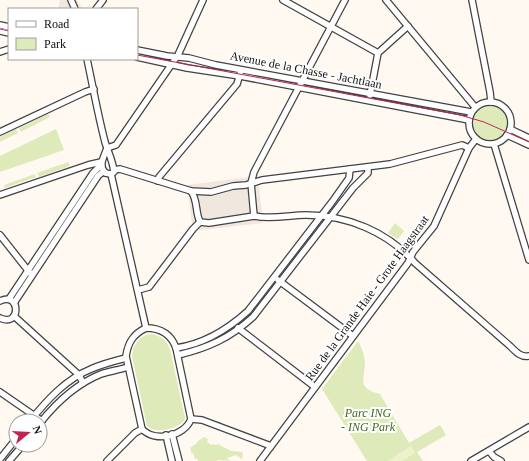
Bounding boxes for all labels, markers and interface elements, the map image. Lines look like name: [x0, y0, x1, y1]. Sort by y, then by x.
legend: [8, 8, 138, 60]
text: Road: [44, 17, 69, 31]
text: Park: [44, 37, 66, 51]
street label: Avenue de la Chasse - Jachtlaan: [229, 48, 383, 92]
street label: Rue de la Grande Haie - Grote Haagstraat: [302, 212, 432, 383]
park label: Parc ING - ING Park: [341, 406, 396, 434]
north arrow: [8, 413, 48, 453]
text: N: [31, 424, 44, 436]

